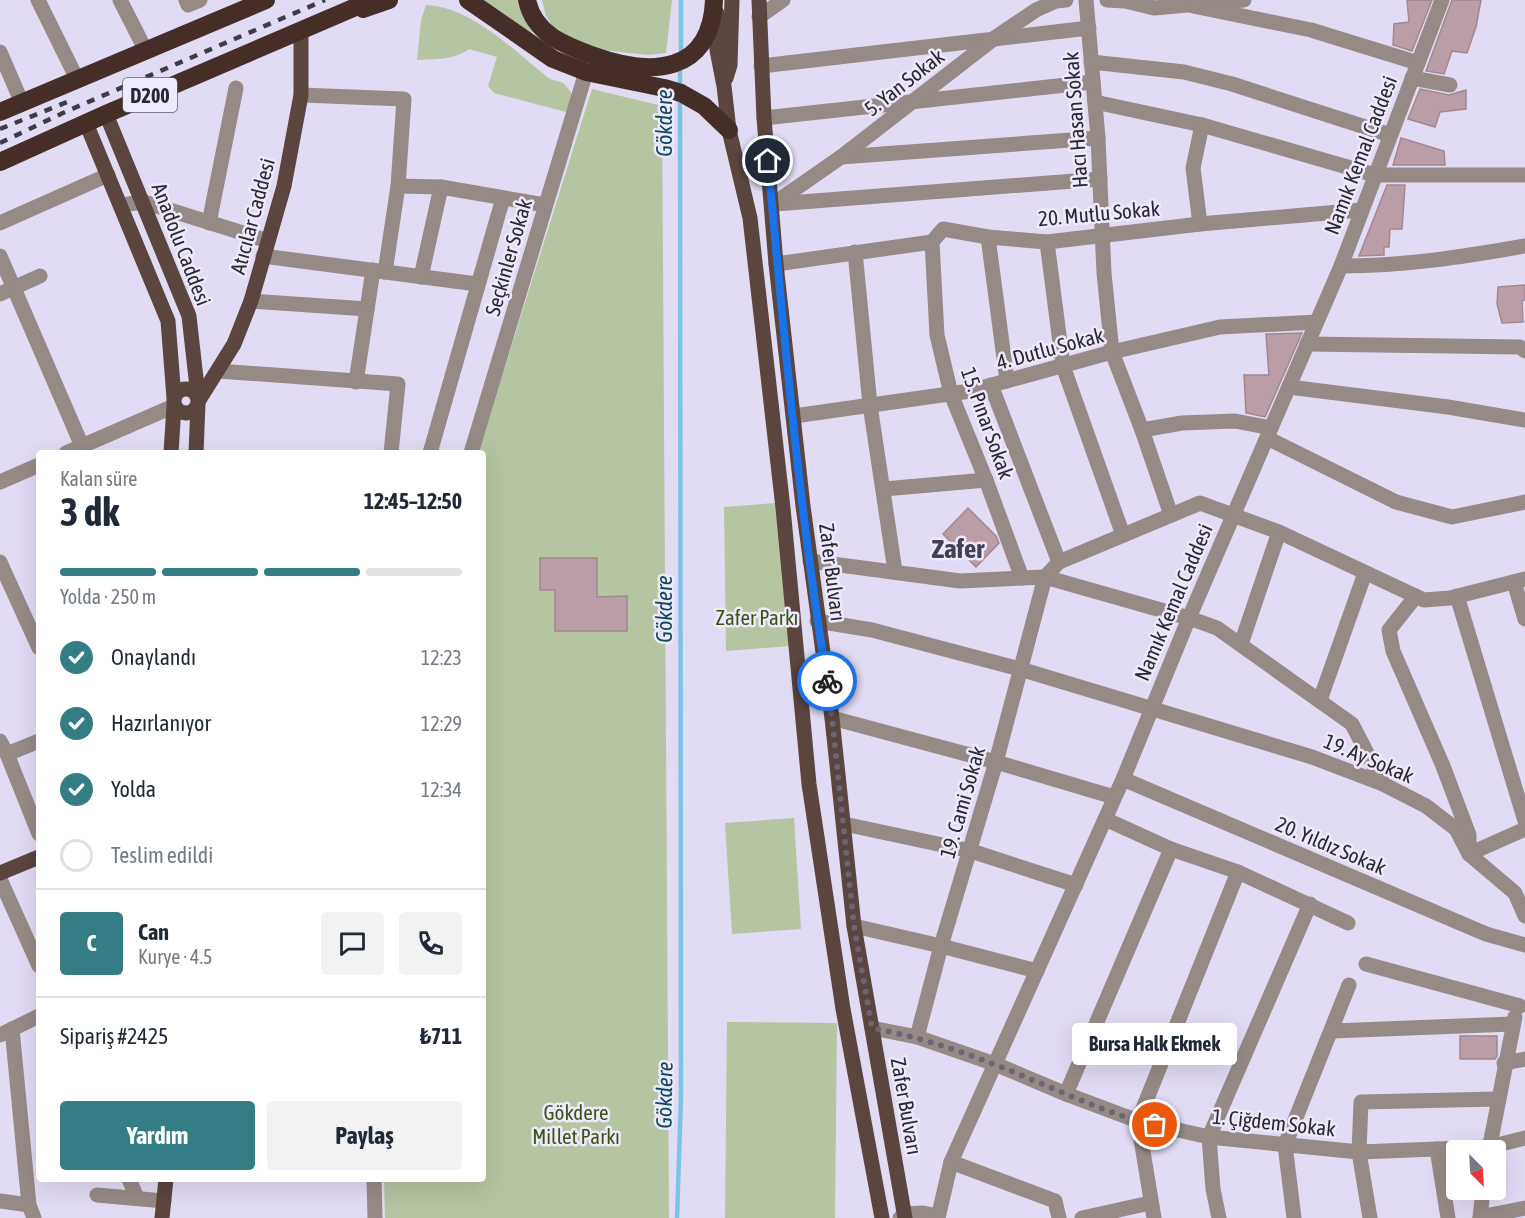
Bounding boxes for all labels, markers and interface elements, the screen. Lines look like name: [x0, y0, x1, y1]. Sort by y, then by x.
street label: 5. Yan Sokak: [859, 44, 949, 120]
street label: Hacı Hasan Sokak: [1058, 51, 1092, 189]
street label: Namık Kemal Caddesi: [1319, 72, 1401, 238]
road number: D200: [123, 78, 177, 112]
water label: Gökdere: [651, 89, 677, 157]
pin: [742, 135, 793, 186]
icon: home: [751, 144, 784, 177]
street label: Atıcılar Caddesi: [225, 155, 279, 277]
street label: Anadolu Caddesi: [148, 179, 216, 309]
street label: Seçkinler Sokak: [480, 196, 536, 318]
street label: 20. Mutlu Sokak: [1037, 196, 1161, 230]
street label: 4. Dutlu Sokak: [994, 322, 1106, 374]
street label: 15. Pınar Sokak: [957, 364, 1019, 482]
text: Kalan süre: [60, 467, 137, 490]
text: 12:45–12:50: [364, 488, 462, 514]
text: 3 dk: [60, 490, 119, 534]
street label: Namık Kemal Caddesi: [1129, 520, 1217, 684]
street label: Zafer Bulvarı: [815, 522, 851, 622]
district label: Zafer: [932, 533, 985, 564]
water label: Gökdere: [651, 575, 677, 643]
text: Yolda · 250 m: [60, 585, 156, 608]
park label: Zafer Parkı: [716, 605, 798, 629]
icon: check: [60, 641, 93, 674]
text: Onaylandı: [111, 644, 196, 670]
text: 12:23: [421, 646, 462, 669]
courier: [797, 651, 857, 711]
icon: bike: [811, 665, 844, 698]
icon: check: [60, 707, 93, 740]
text: Hazırlanıyor: [111, 710, 211, 736]
text: 12:29: [421, 712, 462, 735]
street label: 19. Ay Sokak: [1321, 728, 1417, 788]
street label: 19. Cami Sokak: [935, 743, 989, 861]
icon: check: [60, 773, 93, 806]
text: Yolda: [111, 776, 156, 802]
text: 12:34: [421, 778, 462, 801]
street label: 20. Yıldız Sokak: [1272, 811, 1390, 879]
text: Teslim edildi: [111, 842, 213, 868]
button: chat: [321, 912, 384, 975]
button: phone: [399, 912, 462, 975]
text: Can: [138, 919, 169, 945]
text: C: [87, 930, 96, 956]
text: Kurye · 4.5: [138, 945, 212, 968]
text: Sipariş #2425: [60, 1023, 168, 1049]
text: ₺711: [420, 1023, 462, 1049]
callout: Bursa Halk Ekmek: [1072, 1023, 1238, 1065]
text: Bursa Halk Ekmek: [1089, 1032, 1220, 1055]
street label: Zafer Bulvarı: [887, 1056, 927, 1156]
water label: Gökdere: [650, 1061, 678, 1129]
pin: [1129, 1099, 1180, 1150]
park label: Gökdere Millet Parkı: [532, 1100, 620, 1148]
button: Yardım: [60, 1101, 255, 1170]
button: Paylaş: [267, 1101, 462, 1170]
street label: 1. Çiğdem Sokak: [1211, 1104, 1337, 1140]
icon: bag: [1138, 1108, 1171, 1141]
north arrow: [1446, 1140, 1506, 1200]
map controls: [1446, 1140, 1506, 1200]

